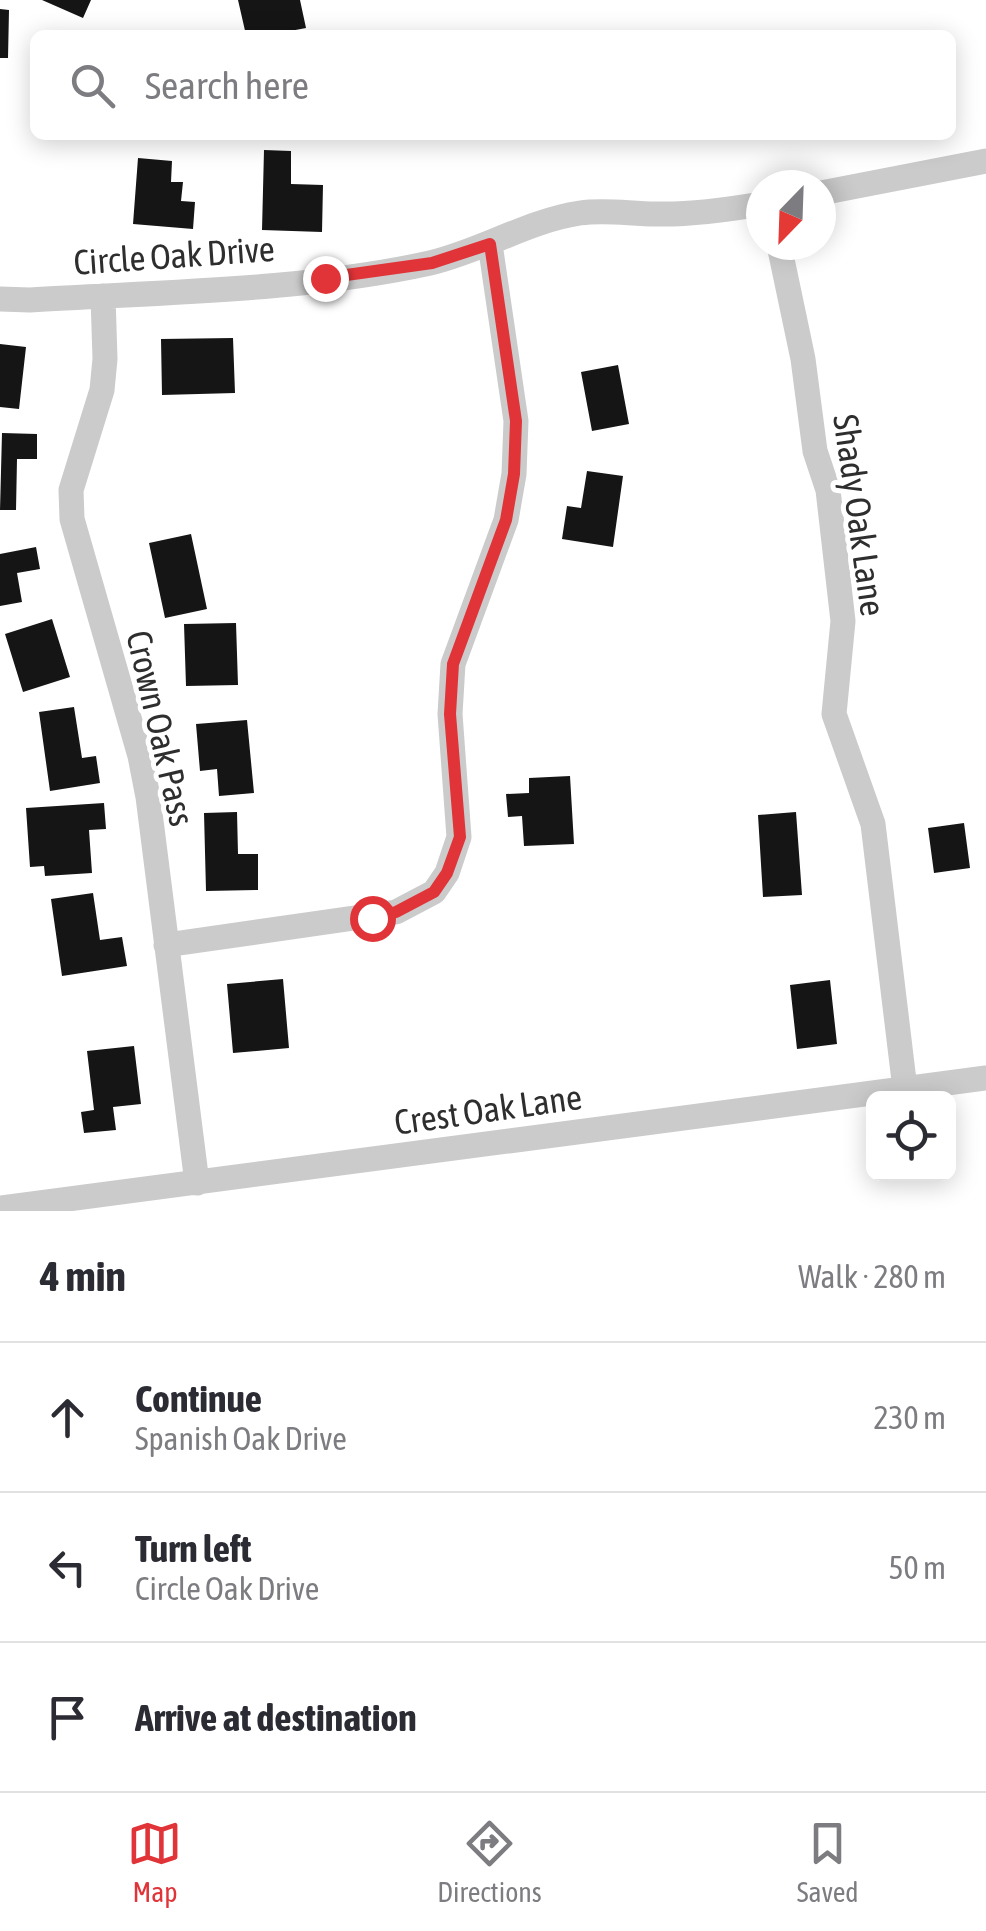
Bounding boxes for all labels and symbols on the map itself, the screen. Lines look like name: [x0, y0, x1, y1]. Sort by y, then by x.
north arrow: [746, 170, 836, 260]
street label: Circle Oak Drive: [72, 228, 276, 282]
route end: [303, 256, 349, 302]
street label: Shady Oak Lane: [826, 412, 894, 618]
street label: Crown Oak Pass: [119, 626, 203, 830]
route start: [350, 896, 396, 942]
street label: Crest Oak Lane: [392, 1076, 584, 1142]

